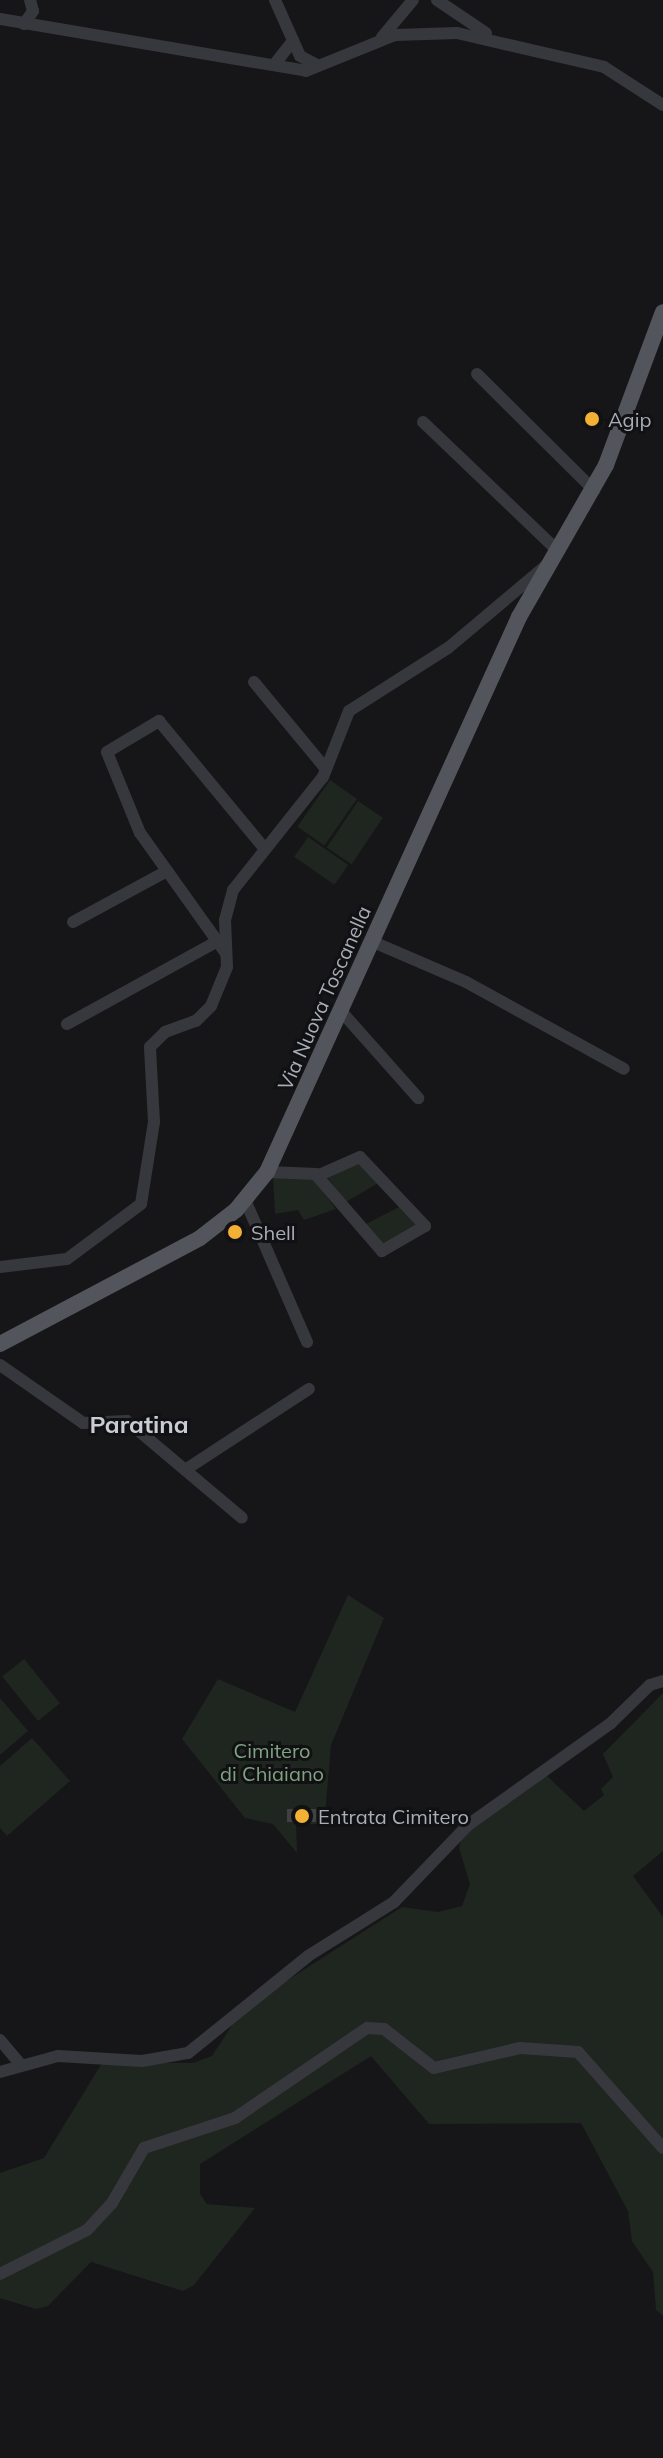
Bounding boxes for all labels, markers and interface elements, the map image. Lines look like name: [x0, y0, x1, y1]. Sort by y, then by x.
place label: Agip: [608, 407, 651, 431]
marker: Agip: [583, 410, 601, 428]
street label: Via Nuova Toscanella: [273, 902, 375, 1094]
place label: Shell: [251, 1220, 296, 1244]
marker: Shell: [226, 1223, 244, 1241]
district label: Paratina: [89, 1411, 189, 1439]
park label: Cimitero di Chiaiano: [220, 1738, 324, 1785]
place label: Entrata Cimitero: [318, 1804, 469, 1828]
marker: Entrata Cimitero: [293, 1807, 311, 1825]

